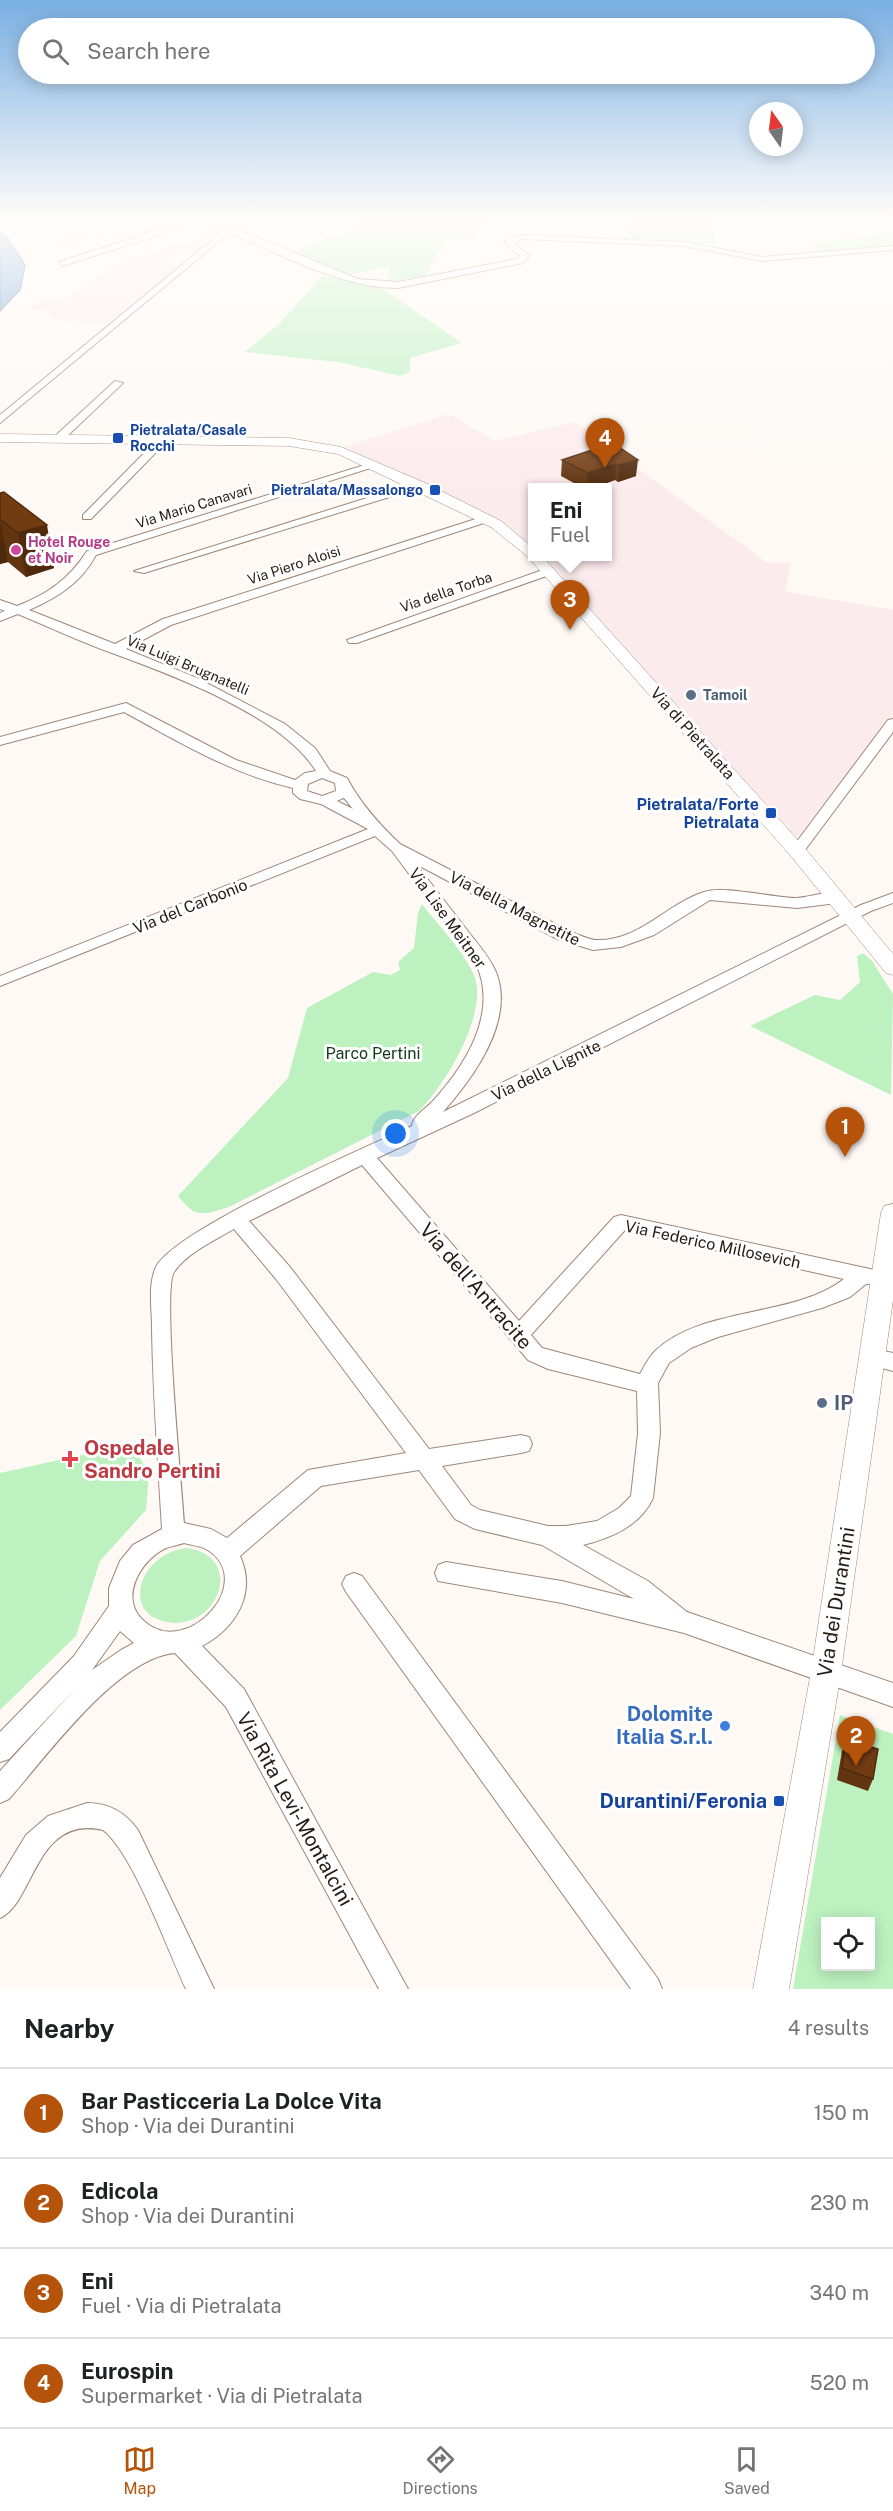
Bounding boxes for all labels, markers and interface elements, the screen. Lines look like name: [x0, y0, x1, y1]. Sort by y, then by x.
search box: [18, 18, 875, 84]
icon: search: [39, 35, 72, 68]
text: Search here: [87, 38, 211, 64]
north arrow: [749, 102, 803, 156]
pin: 4: [586, 418, 624, 468]
place label: Pietralata/Casale Rocchi: [130, 422, 247, 454]
marker: Pietralata/Casale Rocchi: [111, 431, 125, 445]
street label: Via Mario Canavari: [134, 481, 254, 531]
place label: Pietralata/Massalongo: [271, 482, 423, 498]
marker: Pietralata/Massalongo: [428, 483, 442, 497]
popup: [528, 483, 612, 561]
text: Eni: [550, 497, 582, 523]
text: Fuel: [550, 523, 590, 547]
place label: Hotel Rouge et Noir: [28, 534, 110, 566]
street label: Via Piero Aloisi: [246, 542, 342, 588]
marker: Hotel Rouge et Noir: [9, 543, 23, 557]
street label: Via della Torba: [398, 569, 494, 615]
pin: 3: [550, 580, 590, 630]
street label: Via Luigi Brugnatelli: [124, 632, 252, 698]
street label: Via di Pietralata: [646, 684, 739, 783]
place label: Tamoil: [703, 687, 748, 703]
marker: Tamoil: [684, 688, 698, 702]
place label: Pietralata/Forte Pietralata: [637, 795, 759, 832]
marker: Pietralata/Forte Pietralata: [764, 806, 778, 820]
street label: Via Lise Meitner: [405, 864, 490, 972]
street label: Via della Magnetite: [446, 867, 583, 950]
street label: Via del Carbonio: [130, 875, 250, 938]
street label: Via della Lignite: [488, 1036, 604, 1105]
park label: Parco Pertini: [325, 1044, 421, 1063]
pin: 1: [826, 1108, 864, 1157]
your location: [381, 1119, 410, 1148]
street label: Via Federico Millosevich: [623, 1217, 803, 1272]
street label: Via dell'Antracite: [415, 1218, 537, 1354]
place label: IP: [834, 1391, 853, 1415]
marker: IP: [815, 1396, 829, 1410]
place label: Ospedale Sandro Pertini: [84, 1436, 221, 1483]
marker: Ospedale Sandro Pertini: [61, 1450, 79, 1468]
street label: Via dei Durantini: [812, 1525, 860, 1679]
place label: Dolomite Italia S.r.l.: [616, 1702, 713, 1749]
street label: Via Rita Levi-Montalcini: [232, 1708, 358, 1910]
pin: 2: [836, 1716, 876, 1766]
marker: Dolomite Italia S.r.l.: [718, 1719, 732, 1733]
place label: Durantini/Feronia: [600, 1789, 767, 1813]
marker: Durantini/Feronia: [772, 1794, 786, 1808]
map controls: [821, 1917, 875, 1971]
button: locate: [821, 1917, 875, 1971]
text: Nearby: [24, 2013, 114, 2044]
text: 4 results: [788, 2016, 869, 2040]
text: Bar Pasticceria La Dolce Vita: [81, 2088, 382, 2114]
text: 1: [39, 2101, 48, 2125]
text: 150 m: [814, 2101, 869, 2125]
text: Shop · Via dei Durantini: [81, 2114, 294, 2138]
text: Edicola: [81, 2178, 158, 2204]
text: 2: [37, 2191, 50, 2215]
text: 230 m: [810, 2191, 869, 2215]
text: Shop · Via dei Durantini: [81, 2204, 294, 2228]
text: Eni: [81, 2268, 114, 2294]
text: 3: [37, 2281, 50, 2305]
text: 340 m: [809, 2281, 869, 2305]
text: Fuel · Via di Pietralata: [81, 2294, 282, 2318]
text: Eurospin: [81, 2358, 174, 2384]
text: 4: [37, 2371, 50, 2395]
text: 520 m: [810, 2371, 869, 2395]
text: Supermarket · Via di Pietralata: [81, 2384, 363, 2408]
tab: Map: [123, 2443, 156, 2498]
tab: Directions: [403, 2443, 478, 2498]
tab: Saved: [724, 2443, 770, 2498]

